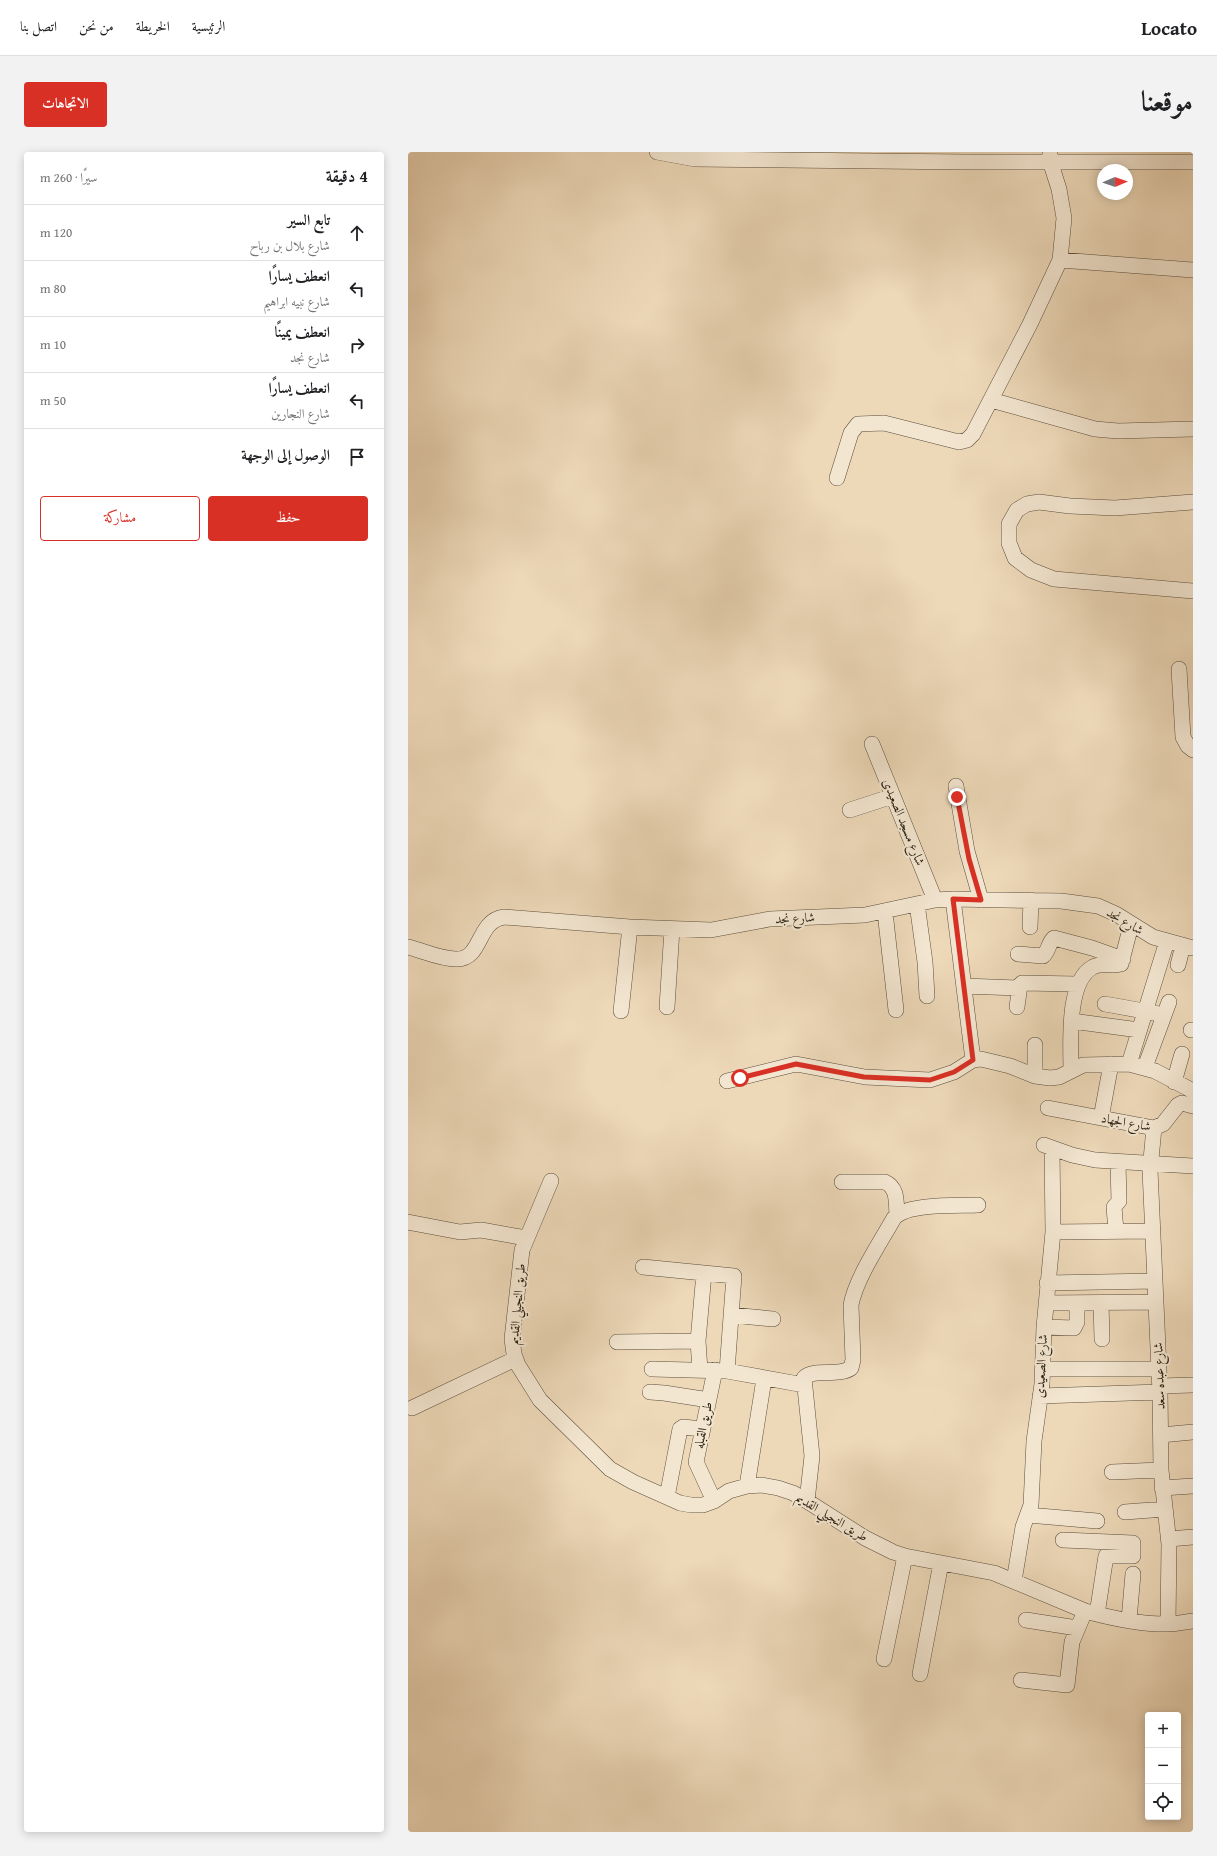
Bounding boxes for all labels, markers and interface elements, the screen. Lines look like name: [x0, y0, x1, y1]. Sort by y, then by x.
text: Locato: [1141, 14, 1197, 42]
text: اتصل بنا: [20, 16, 57, 36]
text: من نحن: [79, 16, 114, 36]
text: الخريطة: [136, 16, 170, 36]
text: الرئيسية: [192, 16, 225, 36]
text: موقعنا: [1141, 80, 1193, 121]
button: الاتجاهات: [24, 82, 107, 127]
text: 4 دقيقة: [326, 163, 368, 188]
north arrow: [1097, 164, 1133, 200]
text: سيرًا · 260 m: [40, 168, 98, 187]
text: تابع السير: [288, 209, 330, 230]
icon: ahead: [346, 222, 368, 244]
text: 120 m: [40, 223, 72, 242]
text: شارع بلال بن رباح: [250, 236, 330, 255]
text: انعطف يسارًا: [268, 265, 330, 286]
icon: left: [346, 278, 368, 300]
text: 80 m: [40, 279, 66, 298]
text: شارع نبيه ابراهيم: [263, 292, 330, 311]
text: انعطف يمينًا: [274, 321, 330, 342]
icon: right: [346, 334, 368, 356]
text: 10 m: [40, 335, 66, 354]
text: شارع نجد: [290, 348, 330, 367]
text: انعطف يسارًا: [268, 377, 330, 398]
icon: left: [346, 390, 368, 412]
text: 50 m: [40, 391, 66, 410]
text: شارع النجارين: [271, 404, 330, 423]
text: الوصول إلى الوجهة: [241, 444, 330, 465]
icon: arrive: [346, 446, 368, 468]
button: مشاركة: [40, 496, 200, 541]
button: حفظ: [208, 496, 368, 541]
street label: شارع مسجد الصعيدى: [876, 776, 930, 869]
route end: [948, 788, 966, 806]
street label: شارع نجد: [1102, 903, 1147, 941]
street label: شارع نجد: [775, 907, 816, 931]
route start: [731, 1069, 749, 1087]
street label: شارع الجهاد: [1099, 1108, 1152, 1138]
street label: طريق النجيلي القديم: [504, 1263, 534, 1346]
street label: شارع الصعيدى: [1030, 1334, 1054, 1399]
street label: شارع عبده سعد: [1148, 1342, 1172, 1410]
street label: طريق القبله: [689, 1400, 717, 1450]
street label: طريق النجيلي القديم: [790, 1488, 872, 1550]
map controls: [1145, 1712, 1181, 1820]
button: +: [1145, 1712, 1181, 1748]
button: −: [1145, 1748, 1181, 1784]
button: locate: [1145, 1784, 1181, 1820]

